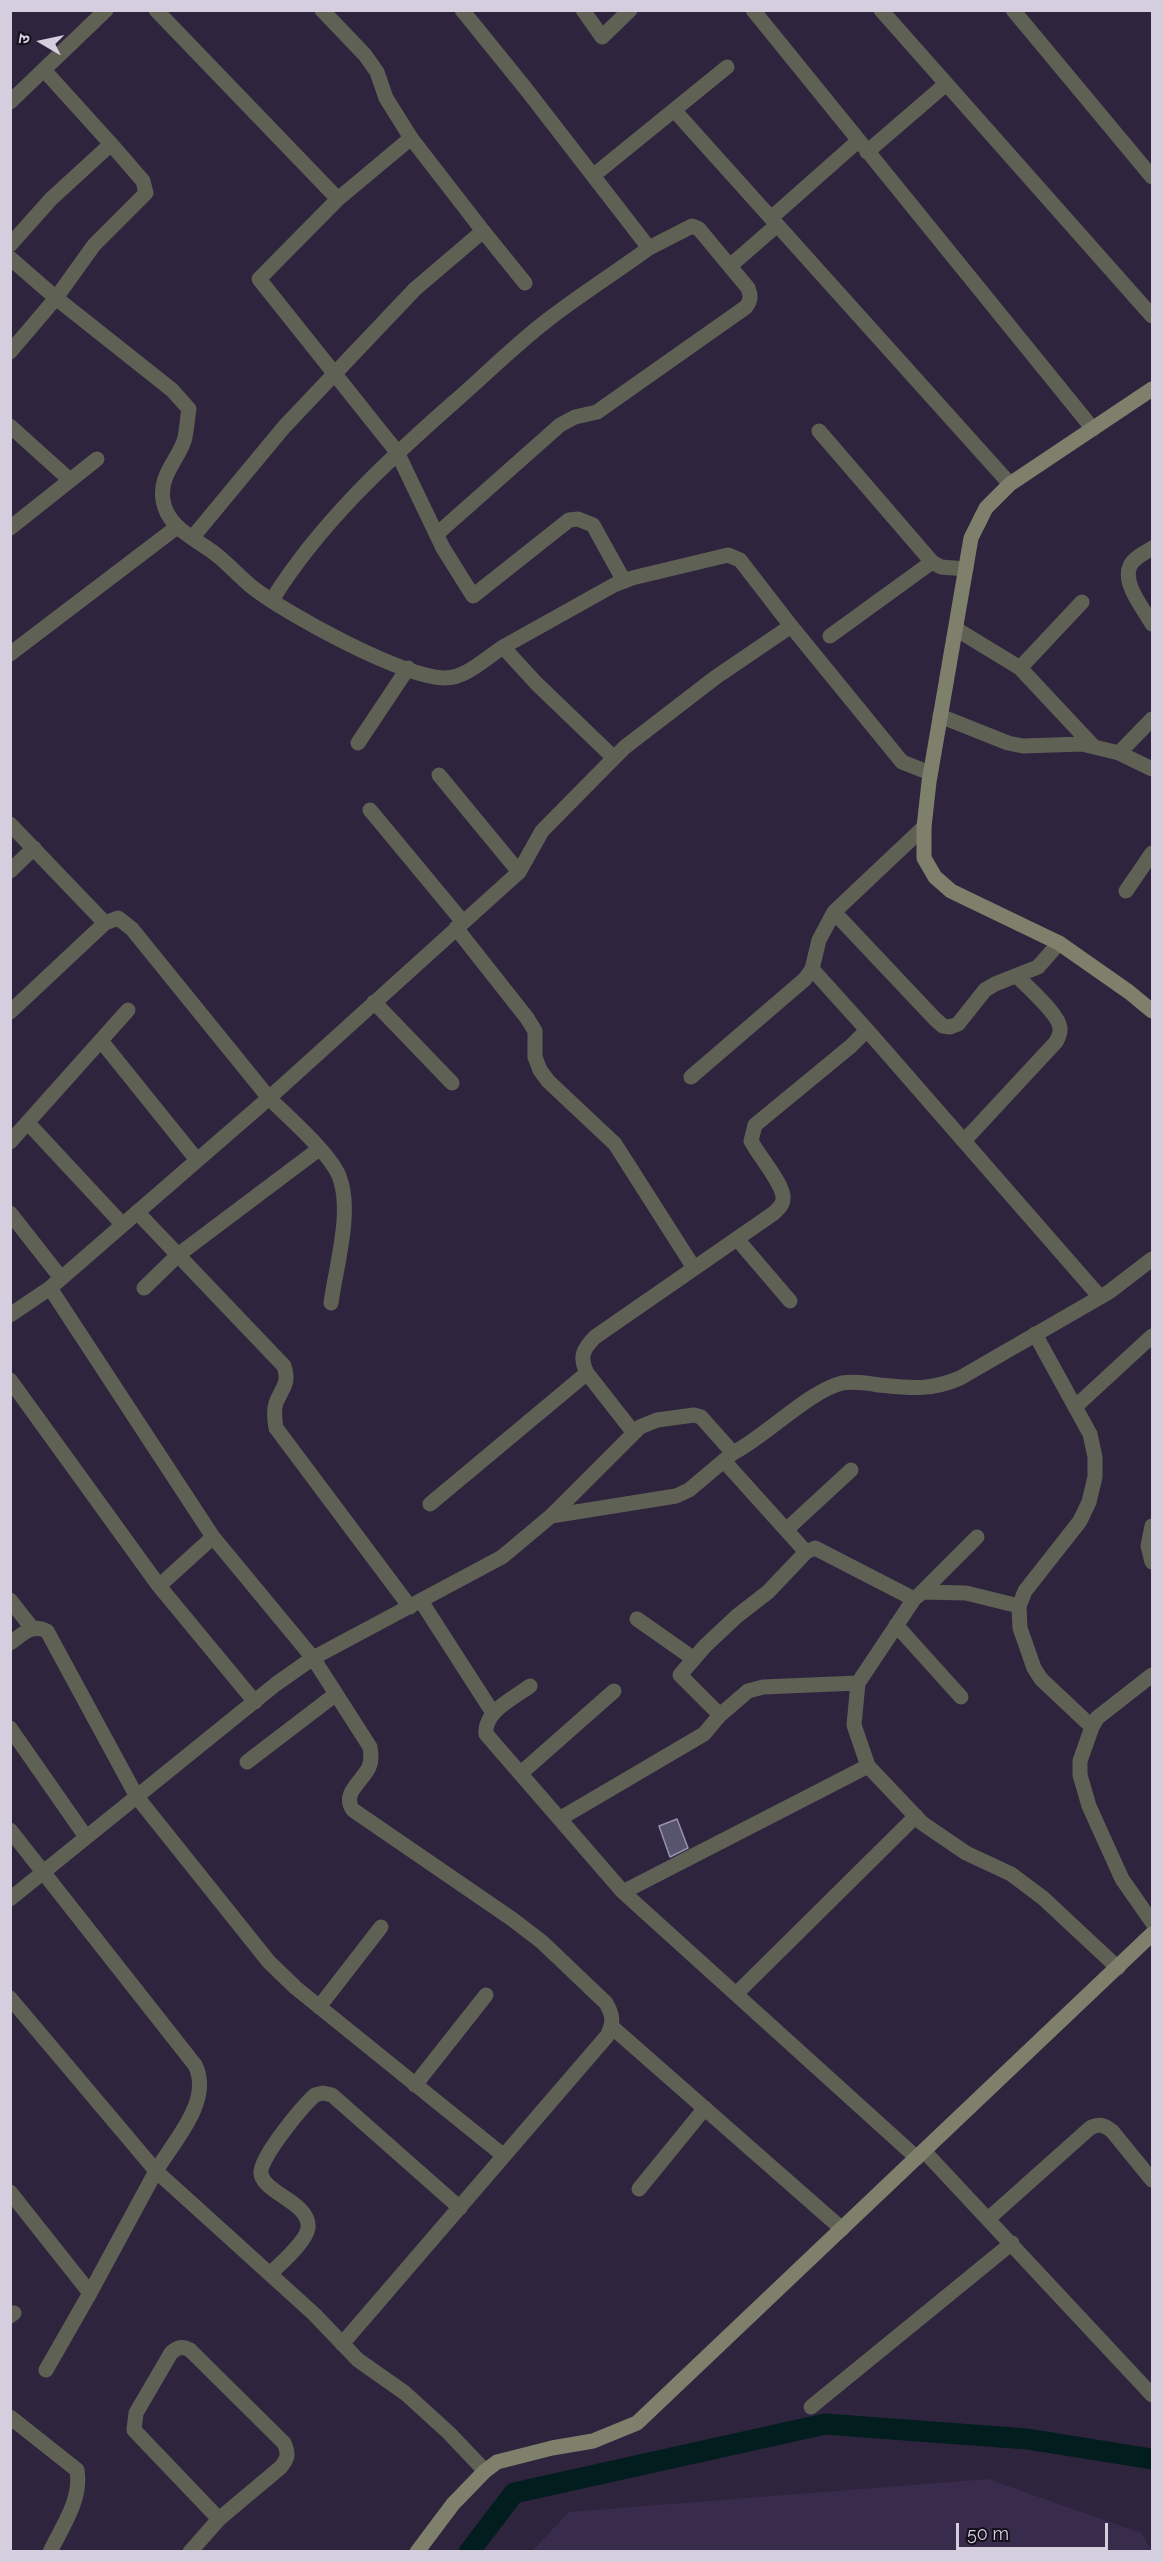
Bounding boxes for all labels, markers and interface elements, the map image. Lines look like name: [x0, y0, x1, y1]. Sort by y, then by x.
north arrow: [12, 12, 72, 72]
text: उ: [14, 33, 34, 45]
scale bar: [959, 2511, 1110, 2549]
text: 50 m: [967, 2523, 1009, 2544]

